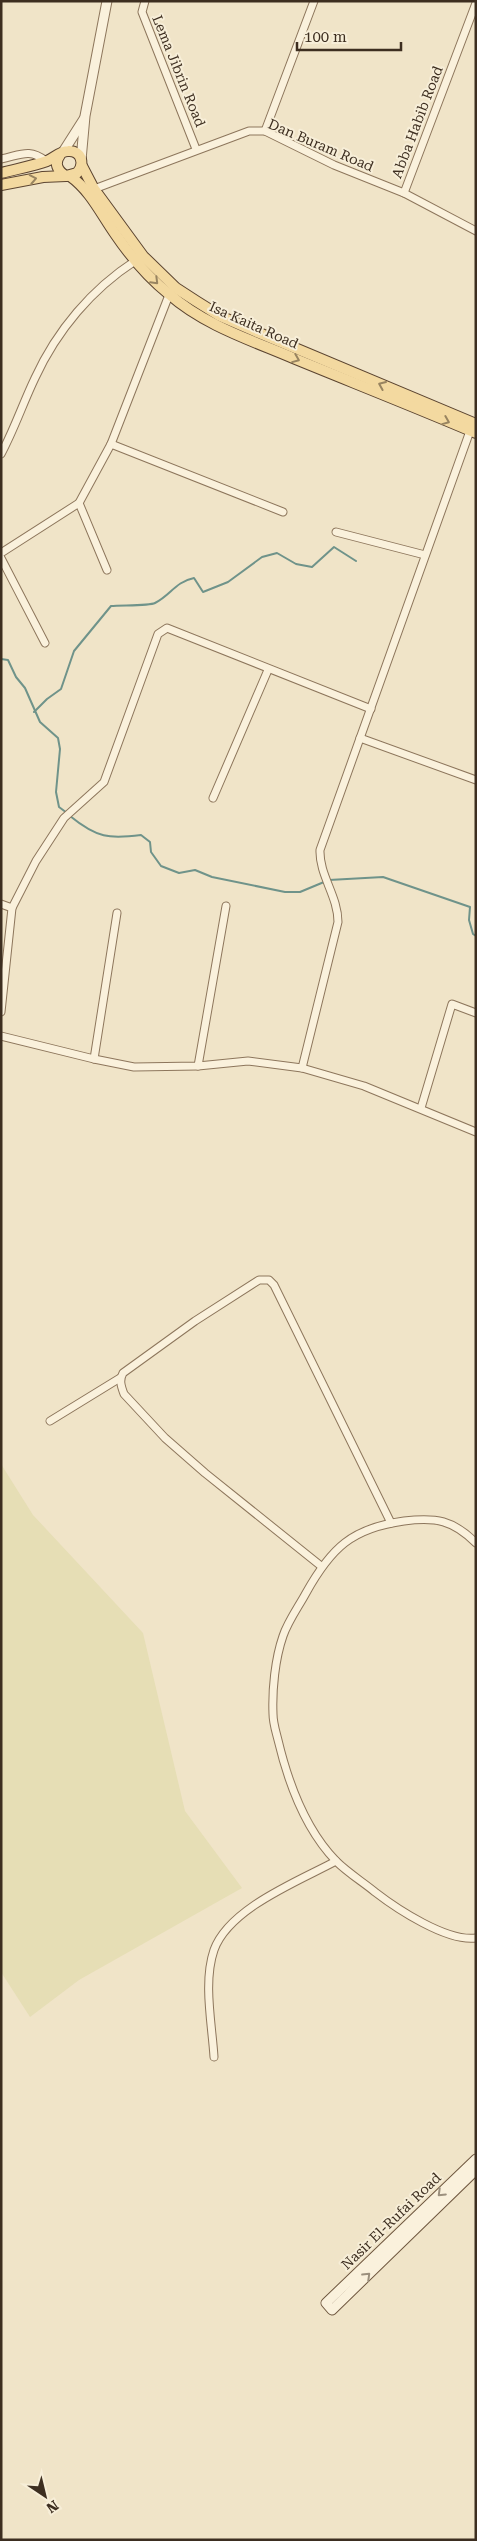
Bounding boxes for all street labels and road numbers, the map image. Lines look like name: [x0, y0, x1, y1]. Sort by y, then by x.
street label: Lema Jibrin Road: [149, 13, 209, 129]
street label: Abba Habib Road: [388, 64, 446, 180]
street label: Dan Buram Road: [266, 116, 376, 174]
street label: Isa Kaita Road: [207, 298, 301, 352]
street label: Nasir El-Rufai Road: [338, 2169, 444, 2273]

